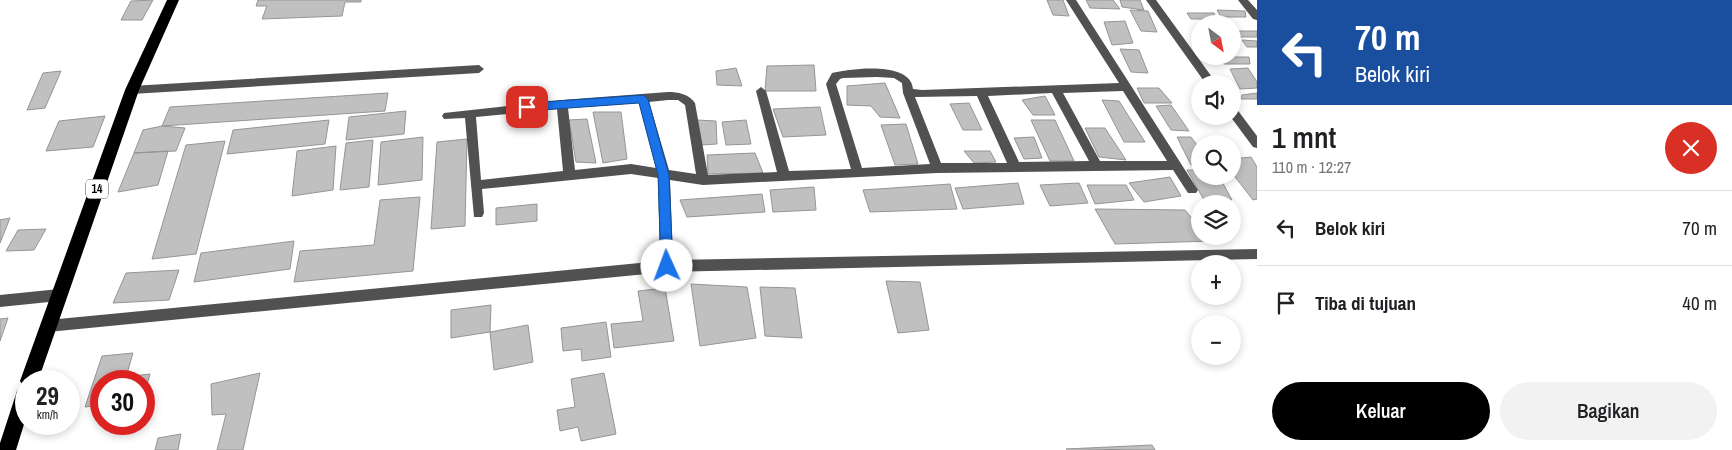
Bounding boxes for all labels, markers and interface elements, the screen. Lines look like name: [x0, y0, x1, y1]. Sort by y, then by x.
text: 70 m: [1355, 14, 1420, 61]
north arrow: [1191, 15, 1241, 65]
map controls: [1191, 15, 1241, 365]
icon: left: [1272, 20, 1337, 85]
text: Belok kiri: [1355, 59, 1430, 89]
button: sound: [1191, 75, 1241, 125]
pin: [506, 86, 548, 128]
icon: arrive: [513, 93, 541, 121]
text: 1 mnt: [1272, 117, 1336, 157]
button: close: [1665, 122, 1717, 174]
button: search: [1191, 135, 1241, 185]
text: 110 m · 12:27: [1272, 156, 1351, 178]
road number: 14: [86, 180, 108, 198]
button: layers: [1191, 195, 1241, 245]
icon: left: [1272, 214, 1300, 242]
text: Belok kiri: [1315, 215, 1385, 241]
text: 70 m: [1682, 215, 1717, 241]
position arrow: [640, 239, 692, 291]
button: +: [1191, 255, 1241, 305]
icon: arrive: [1272, 289, 1300, 317]
text: Tiba di tujuan: [1315, 290, 1416, 316]
text: 40 m: [1682, 290, 1717, 316]
button: −: [1191, 315, 1241, 365]
speed limit sign: 30: [90, 370, 155, 435]
text: 29: [36, 379, 59, 413]
button: Keluar: [1272, 382, 1490, 440]
button: Bagikan: [1500, 382, 1717, 440]
text: km/h: [37, 407, 58, 423]

